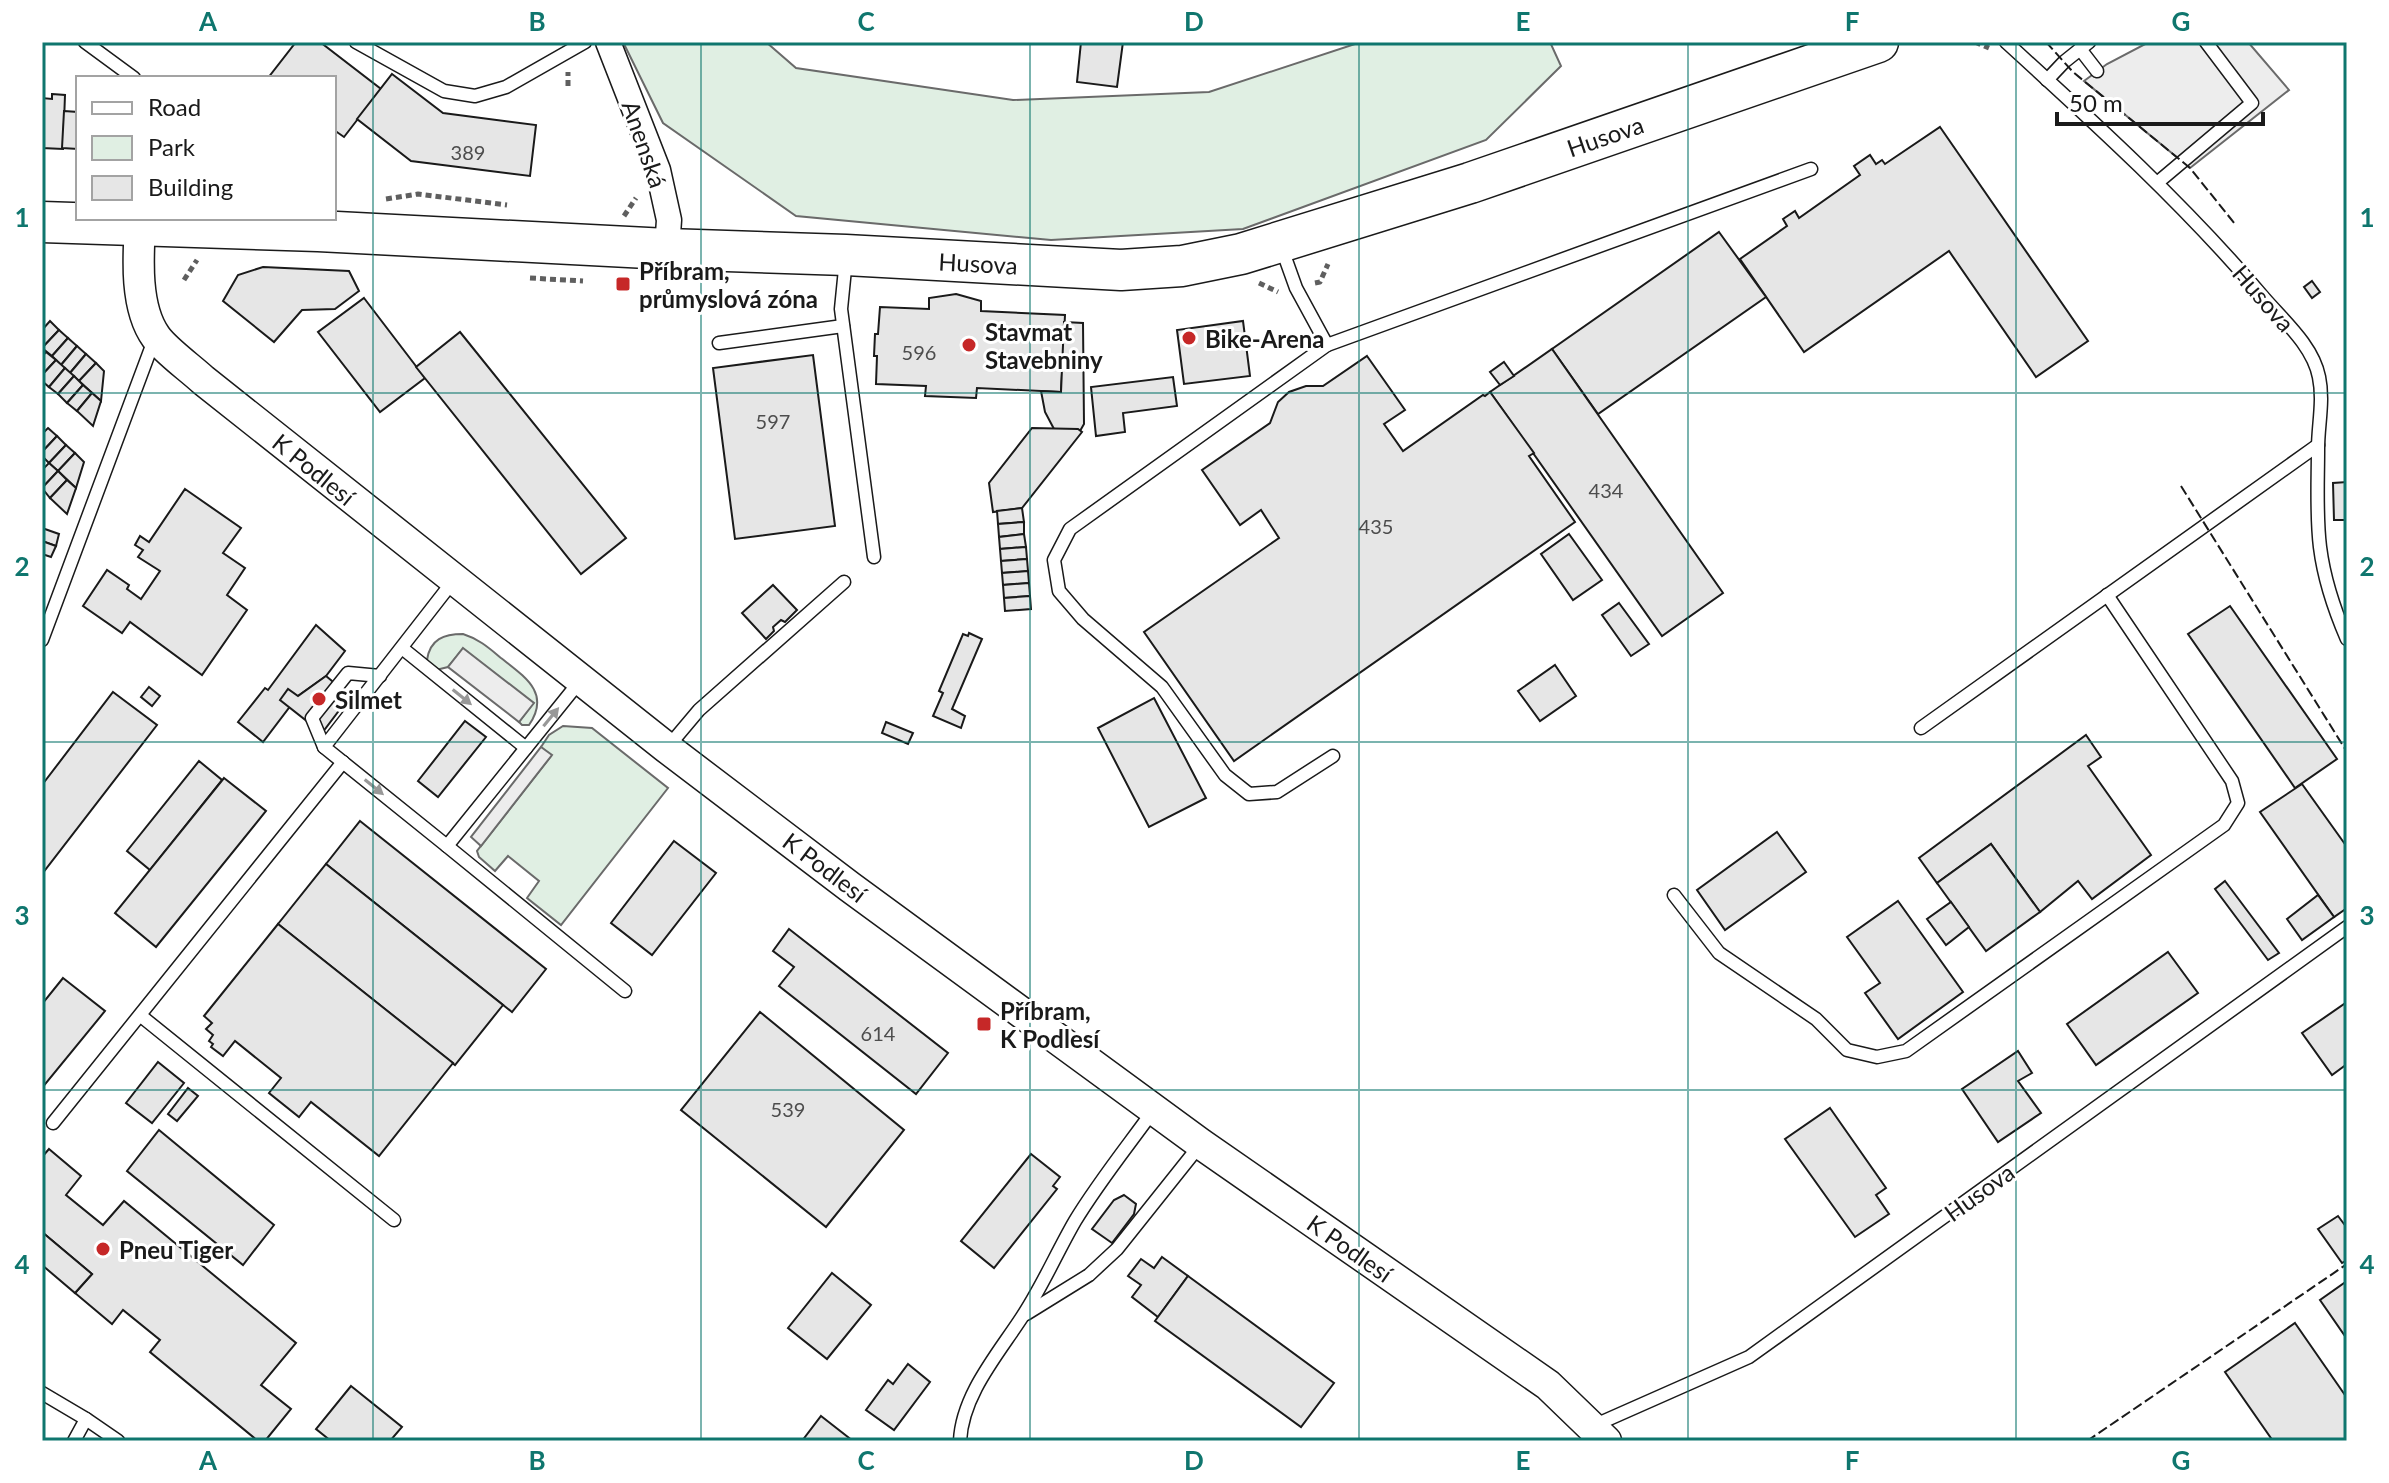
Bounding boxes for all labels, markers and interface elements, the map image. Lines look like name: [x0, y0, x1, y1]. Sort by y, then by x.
text: A: [198, 5, 218, 37]
text: B: [528, 5, 546, 37]
text: C: [857, 5, 875, 37]
text: D: [1184, 5, 1204, 37]
text: E: [1516, 5, 1530, 37]
text: F: [1845, 5, 1859, 37]
text: G: [2172, 5, 2190, 37]
legend: [76, 76, 336, 220]
scale bar: [2057, 76, 2263, 126]
text: 50 m: [2069, 88, 2123, 117]
text: Road: [148, 92, 201, 121]
street label: Anenská: [617, 97, 673, 191]
street label: Husova: [1563, 109, 1647, 163]
text: Park: [148, 132, 196, 161]
house number: 389: [451, 140, 485, 164]
text: Building: [148, 172, 233, 201]
text: 1: [14, 201, 30, 233]
text: 1: [2359, 201, 2375, 233]
street label: Husova: [938, 246, 1018, 280]
place label: Příbram, průmyslová zóna: [639, 256, 818, 313]
street label: Husova: [2227, 259, 2301, 337]
marker: Příbram, průmyslová zóna: [614, 275, 632, 293]
place label: Stavmat Stavebniny: [985, 317, 1103, 374]
place label: Bike-Arena: [1205, 324, 1324, 353]
marker: Bike-Arena: [1180, 329, 1198, 347]
marker: Stavmat Stavebniny: [960, 336, 978, 354]
house number: 596: [902, 340, 936, 364]
house number: 597: [756, 409, 790, 433]
street label: K Podlesí: [267, 427, 362, 512]
house number: 434: [1589, 478, 1624, 502]
house number: 435: [1359, 514, 1393, 538]
text: 2: [14, 550, 30, 582]
text: 2: [2359, 550, 2375, 582]
place label: Silmet: [335, 685, 402, 714]
one-way arrow: [452, 688, 472, 705]
marker: Silmet: [310, 690, 328, 708]
one-way arrow: [543, 707, 559, 727]
one-way arrow: [364, 778, 384, 795]
street label: K Podlesí: [777, 826, 874, 909]
text: 3: [14, 899, 30, 931]
text: 3: [2359, 899, 2375, 931]
place label: Příbram, K Podlesí: [1000, 996, 1101, 1053]
marker: Příbram, K Podlesí: [975, 1015, 993, 1033]
house number: 614: [861, 1021, 896, 1045]
house number: 539: [771, 1097, 805, 1121]
street label: Husova: [1938, 1157, 2020, 1227]
street label: K Podlesí: [1302, 1208, 1399, 1289]
place label: Pneu Tiger: [119, 1235, 233, 1264]
marker: Pneu Tiger: [94, 1240, 112, 1258]
text: 4: [14, 1248, 30, 1280]
text: 4: [2359, 1248, 2375, 1280]
text: A: [198, 1444, 218, 1476]
text: B: [528, 1444, 546, 1476]
text: C: [857, 1444, 875, 1476]
text: D: [1184, 1444, 1204, 1476]
text: E: [1516, 1444, 1530, 1476]
text: F: [1845, 1444, 1859, 1476]
text: G: [2172, 1444, 2190, 1476]

